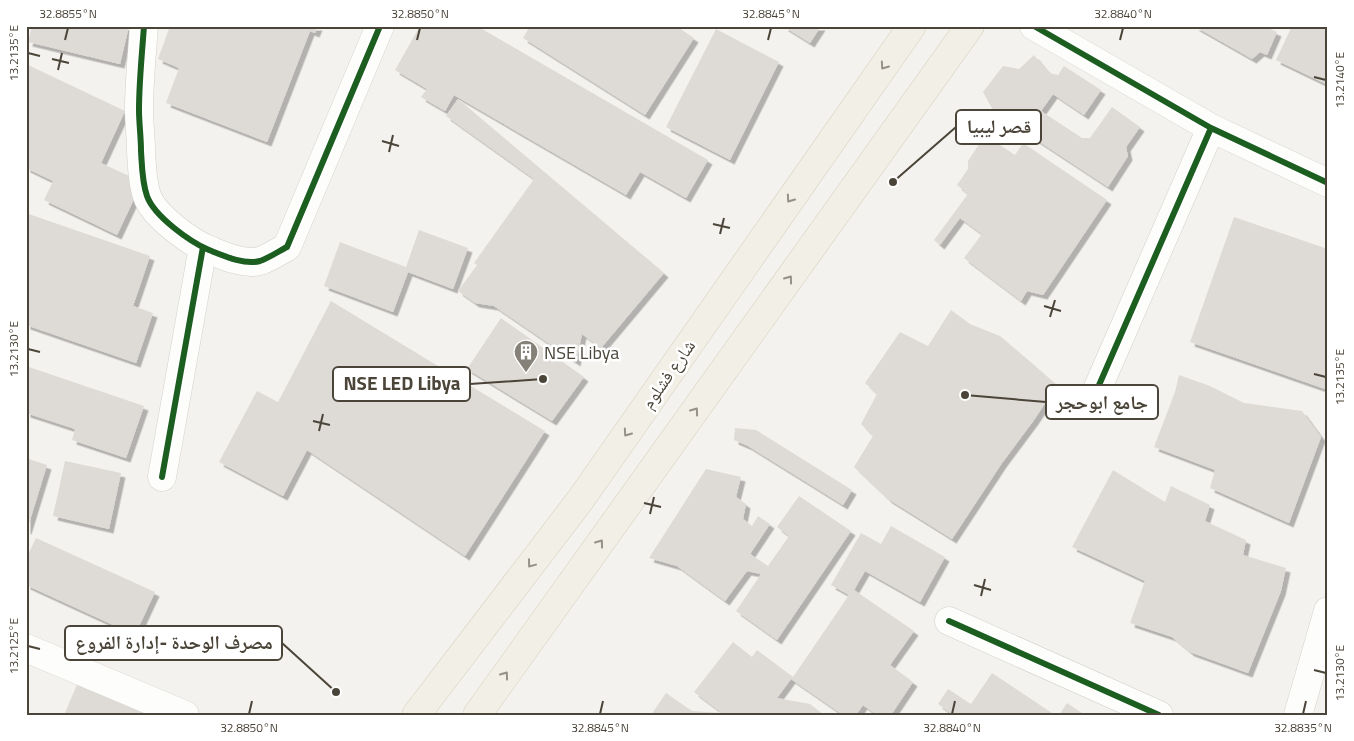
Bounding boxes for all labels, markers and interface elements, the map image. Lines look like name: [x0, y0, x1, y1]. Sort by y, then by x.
text: 32.8855°N: [39, 4, 97, 23]
text: 32.8850°N: [391, 4, 449, 23]
text: 32.8845°N: [742, 4, 800, 23]
text: 32.8840°N: [1094, 4, 1152, 23]
text: 13.2135°E: [4, 25, 23, 81]
text: 13.2140°E: [1330, 52, 1349, 108]
one-way arrow: [881, 60, 890, 70]
callout: قصر ليبيا: [956, 110, 1041, 144]
text: قصر ليبيا: [967, 111, 1031, 140]
one-way arrow: [787, 193, 796, 203]
one-way arrow: [783, 275, 792, 285]
text: 13.2130°E: [4, 321, 23, 377]
street label: شارع فشلوم: [634, 334, 702, 414]
building icon: NSE Libya: [513, 339, 539, 373]
place label: NSE Libya: [544, 339, 619, 366]
text: 13.2135°E: [1330, 349, 1349, 405]
callout: NSE LED Libya: [333, 367, 470, 401]
text: NSE LED Libya: [343, 368, 461, 397]
callout: جامع ابوحجر: [1046, 385, 1158, 419]
text: جامع ابوحجر: [1055, 387, 1148, 416]
one-way arrow: [689, 408, 697, 417]
one-way arrow: [624, 427, 633, 436]
one-way arrow: [594, 539, 603, 549]
one-way arrow: [528, 558, 537, 568]
text: 13.2125°E: [4, 618, 23, 674]
callout: مصرف الوحدة -إدارة الفروع: [65, 626, 282, 660]
text: مصرف الوحدة -إدارة الفروع: [75, 627, 273, 656]
text: 13.2130°E: [1330, 645, 1349, 701]
one-way arrow: [500, 672, 508, 681]
text: 32.8850°N: [220, 718, 278, 737]
text: 32.8845°N: [571, 718, 629, 737]
text: 32.8840°N: [923, 718, 981, 737]
text: 32.8835°N: [1274, 718, 1332, 737]

